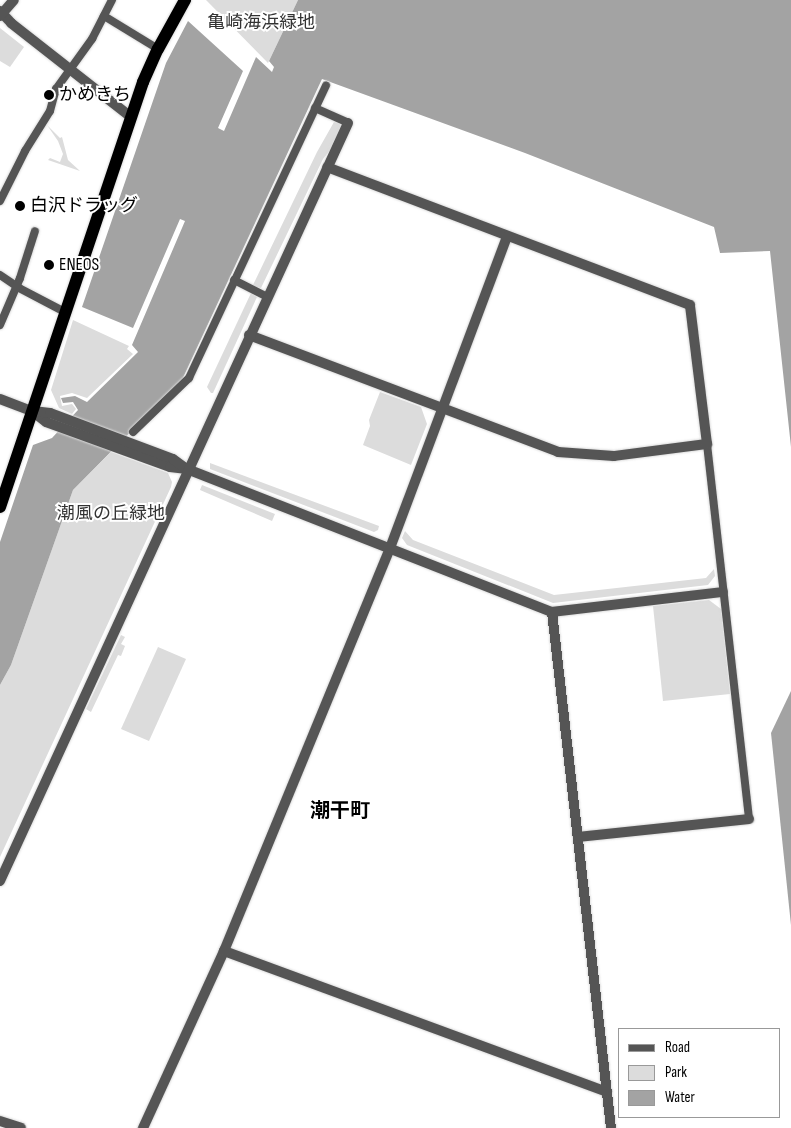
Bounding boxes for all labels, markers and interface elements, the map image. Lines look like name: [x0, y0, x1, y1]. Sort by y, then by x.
park label: 亀崎海浜緑地: [207, 12, 315, 34]
place label: かめきち: [59, 84, 131, 106]
marker: かめきち: [43, 89, 55, 101]
place label: 白沢ドラッグ: [30, 195, 138, 217]
marker: 白沢ドラッグ: [14, 200, 26, 212]
place label: ENEOS: [59, 254, 99, 276]
marker: ENEOS: [43, 259, 55, 271]
park label: 潮風の丘緑地: [57, 503, 165, 525]
district label: 潮干町: [310, 799, 370, 823]
legend: [618, 1028, 781, 1118]
text: Road: [665, 1038, 690, 1057]
text: Park: [665, 1063, 687, 1082]
text: Water: [665, 1088, 695, 1107]

